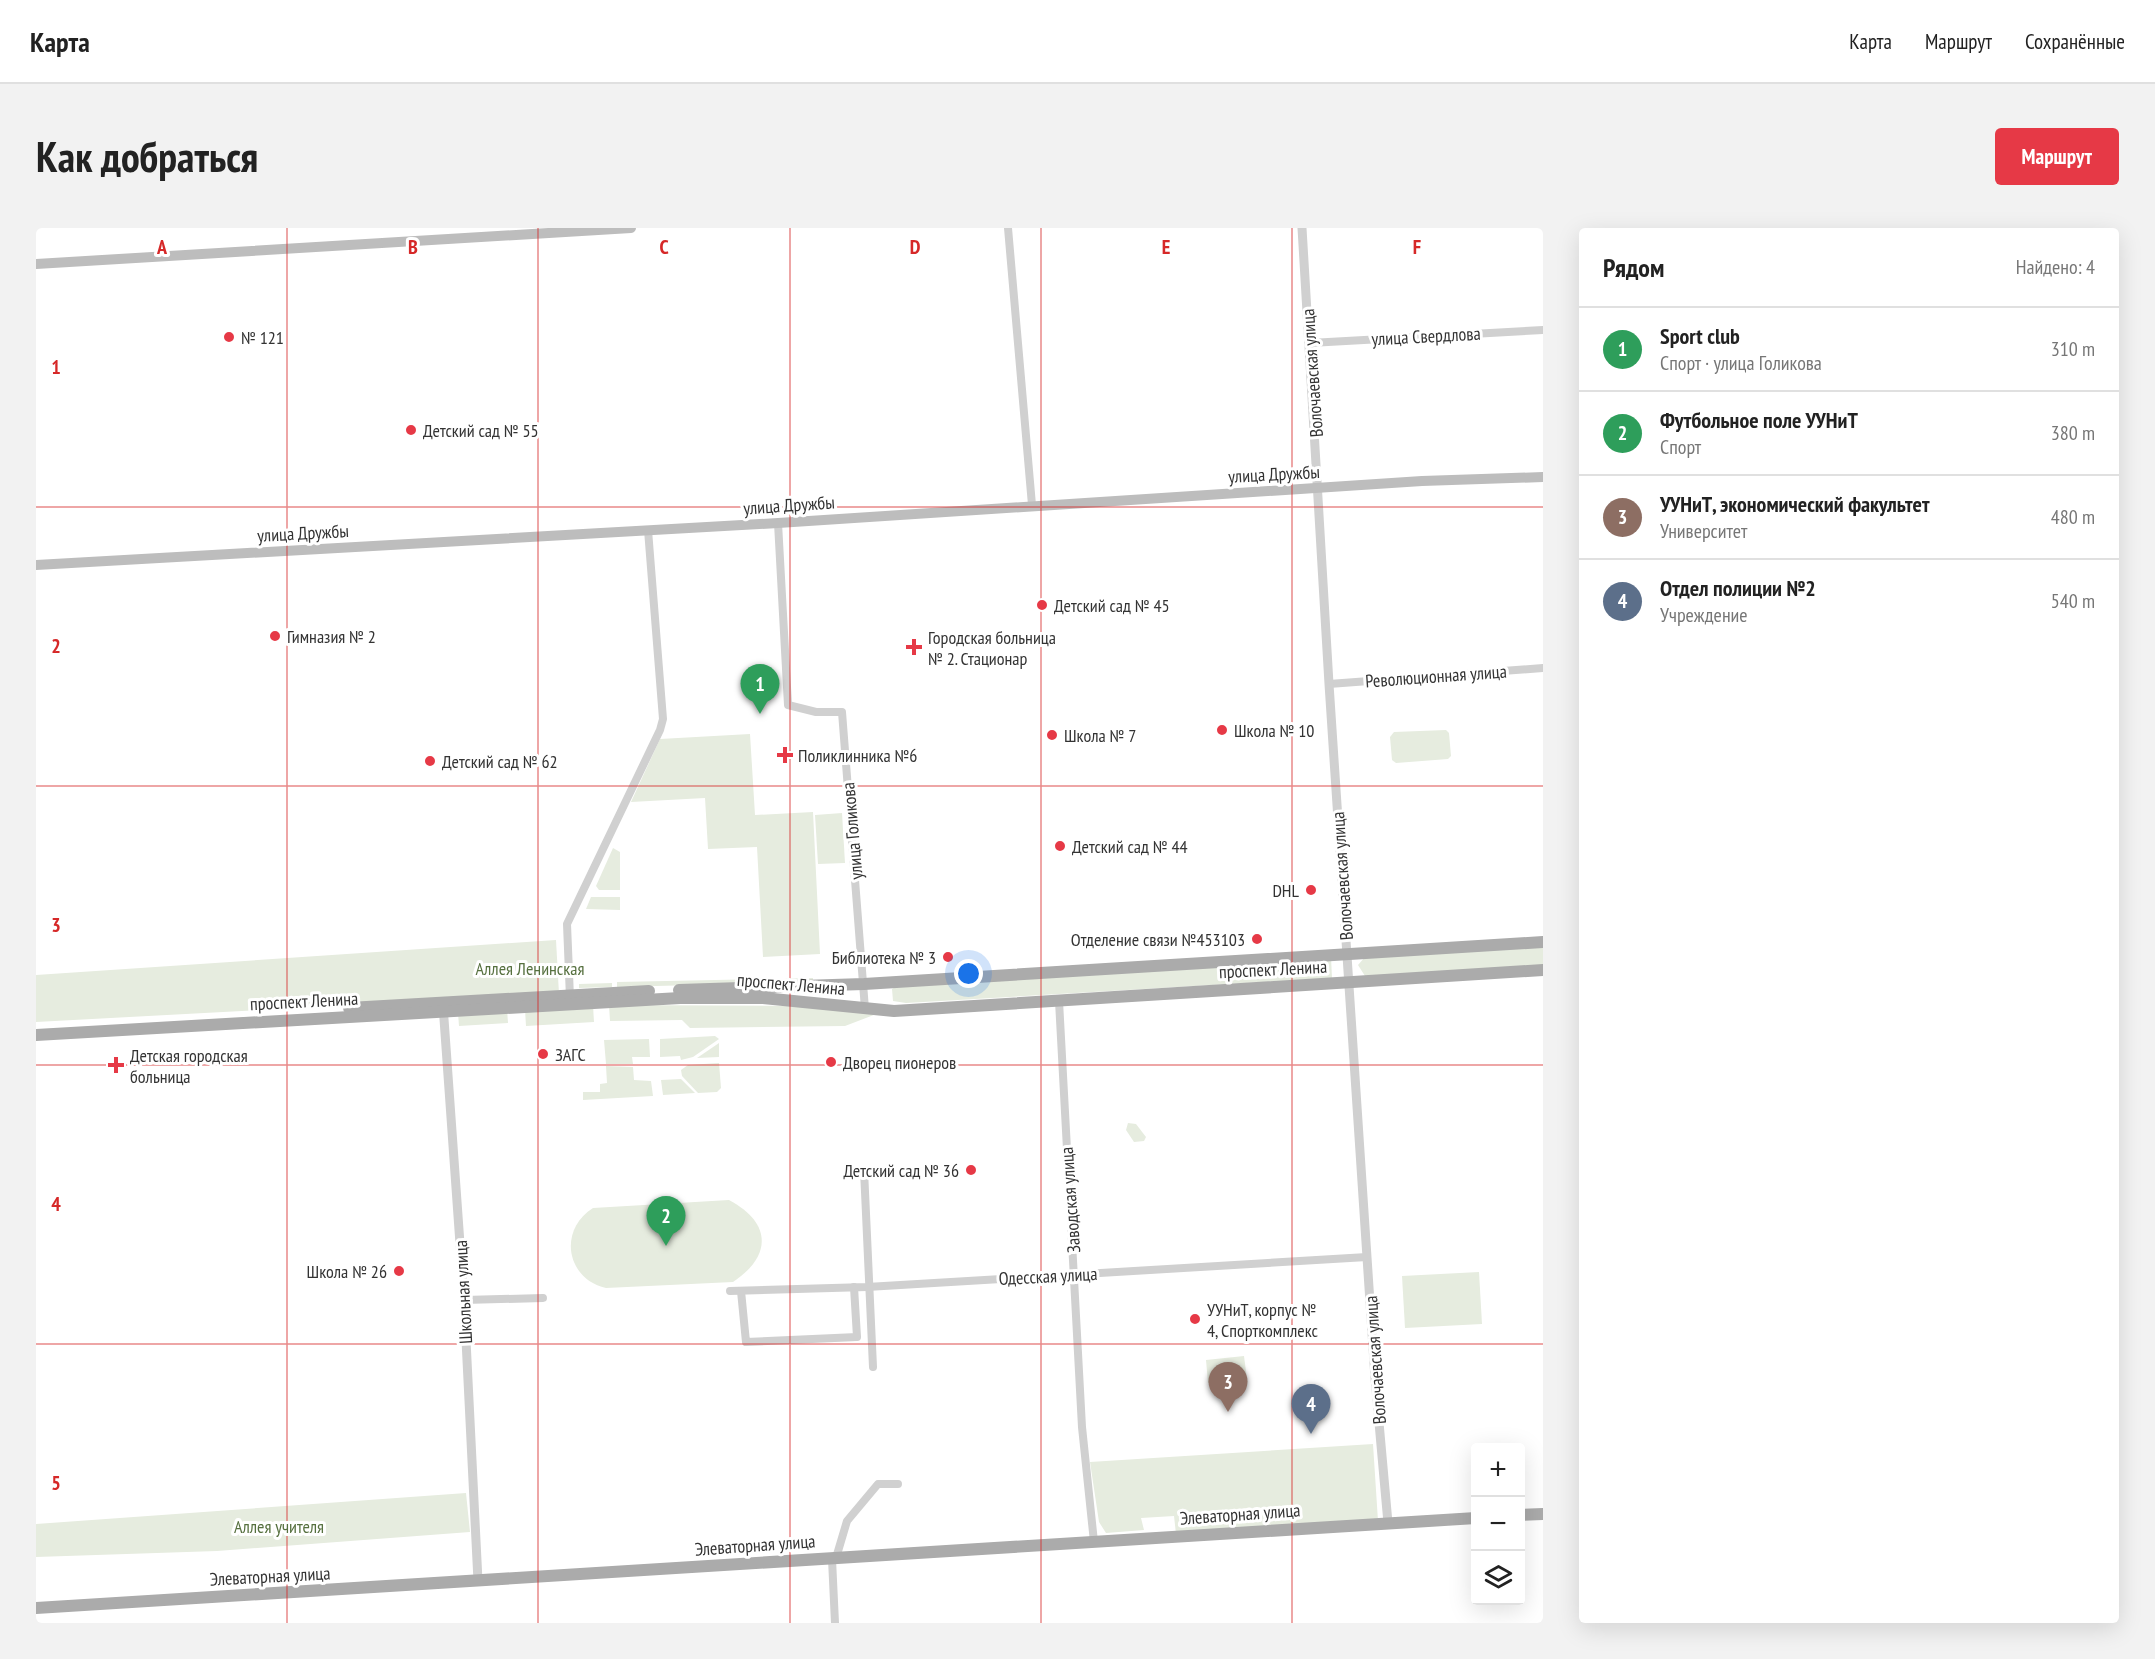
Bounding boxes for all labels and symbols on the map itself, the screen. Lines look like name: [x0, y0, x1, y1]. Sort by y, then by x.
text: A: [156, 234, 168, 260]
text: B: [408, 234, 418, 260]
text: C: [659, 234, 669, 260]
text: D: [910, 234, 921, 260]
text: E: [1162, 234, 1170, 260]
text: F: [1413, 234, 1421, 260]
street label: Волочаевская улица: [1296, 308, 1328, 438]
street label: улица Свердлова: [1371, 322, 1481, 350]
place label: № 121: [241, 326, 284, 349]
marker: № 121: [222, 330, 236, 344]
text: 1: [51, 354, 61, 380]
place label: Детский сад № 55: [423, 419, 539, 442]
marker: Детский сад № 55: [404, 423, 418, 437]
street label: улица Дружбы: [1228, 460, 1320, 488]
street label: улица Дружбы: [742, 490, 836, 520]
street label: улица Дружбы: [257, 519, 349, 547]
place label: Детский сад № 45: [1054, 594, 1170, 617]
marker: Детский сад № 45: [1035, 598, 1049, 612]
place label: Гимназия № 2: [287, 625, 376, 648]
place label: Городская больница № 2. Стационар: [928, 626, 1056, 670]
marker: Гимназия № 2: [268, 629, 282, 643]
text: 2: [51, 633, 61, 659]
marker: Городская больница № 2. Стационар: [905, 638, 923, 656]
street label: Революционная улица: [1364, 660, 1508, 692]
pin: 1: [740, 664, 780, 714]
place label: Школа № 10: [1234, 719, 1314, 742]
marker: Школа № 10: [1215, 723, 1229, 737]
place label: Школа № 7: [1064, 724, 1136, 747]
marker: Школа № 7: [1045, 728, 1059, 742]
place label: Поликлинника №6: [798, 744, 917, 767]
marker: Поликлинника №6: [776, 746, 794, 764]
place label: Детский сад № 62: [442, 750, 558, 773]
marker: Детский сад № 62: [423, 754, 437, 768]
street label: улица Голикова: [836, 781, 868, 881]
street label: Волочаевская улица: [1326, 811, 1358, 941]
place label: Детский сад № 44: [1072, 835, 1188, 858]
marker: Детский сад № 44: [1053, 839, 1067, 853]
place label: DHL: [1272, 879, 1300, 902]
marker: DHL: [1304, 883, 1318, 897]
text: 3: [51, 912, 61, 938]
place label: Отделение связи №453103: [1071, 928, 1245, 951]
marker: Отделение связи №453103: [1250, 932, 1264, 946]
place label: Библиотека № 3: [832, 946, 936, 969]
marker: Библиотека № 3: [941, 950, 955, 964]
street label: проспект Ленина: [1218, 955, 1328, 983]
park label: Аллея Ленинская: [476, 957, 584, 980]
your location: [954, 959, 983, 988]
street label: проспект Ленина: [736, 968, 846, 1000]
street label: проспект Ленина: [249, 987, 359, 1015]
place label: ЗАГС: [555, 1043, 586, 1066]
place label: Детская городская больница: [130, 1044, 248, 1088]
marker: ЗАГС: [536, 1047, 550, 1061]
place label: Дворец пионеров: [843, 1051, 956, 1074]
marker: Дворец пионеров: [824, 1055, 838, 1069]
marker: Детская городская больница: [107, 1056, 125, 1074]
street label: Заводская улица: [1055, 1146, 1085, 1254]
place label: Детский сад № 36: [843, 1159, 959, 1182]
marker: Детский сад № 36: [964, 1163, 978, 1177]
text: 4: [51, 1191, 61, 1217]
pin: 2: [646, 1196, 686, 1246]
street label: Школьная улица: [449, 1240, 477, 1344]
place label: Школа № 26: [307, 1260, 387, 1283]
street label: Одесская улица: [998, 1262, 1098, 1290]
marker: Школа № 26: [392, 1264, 406, 1278]
street label: Волочаевская улица: [1359, 1295, 1391, 1425]
place label: УУНиТ, корпус № 4, Спорткомплекс: [1207, 1298, 1319, 1342]
marker: УУНиТ, корпус № 4, Спорткомплекс: [1188, 1312, 1202, 1326]
pin: 3: [1208, 1362, 1248, 1412]
pin: 4: [1292, 1384, 1330, 1434]
text: 5: [51, 1470, 61, 1496]
street label: Элеваторная улица: [1179, 1498, 1301, 1530]
park label: Аллея учителя: [234, 1515, 324, 1538]
street label: Элеваторная улица: [694, 1529, 816, 1561]
street label: Элеваторная улица: [209, 1561, 331, 1591]

